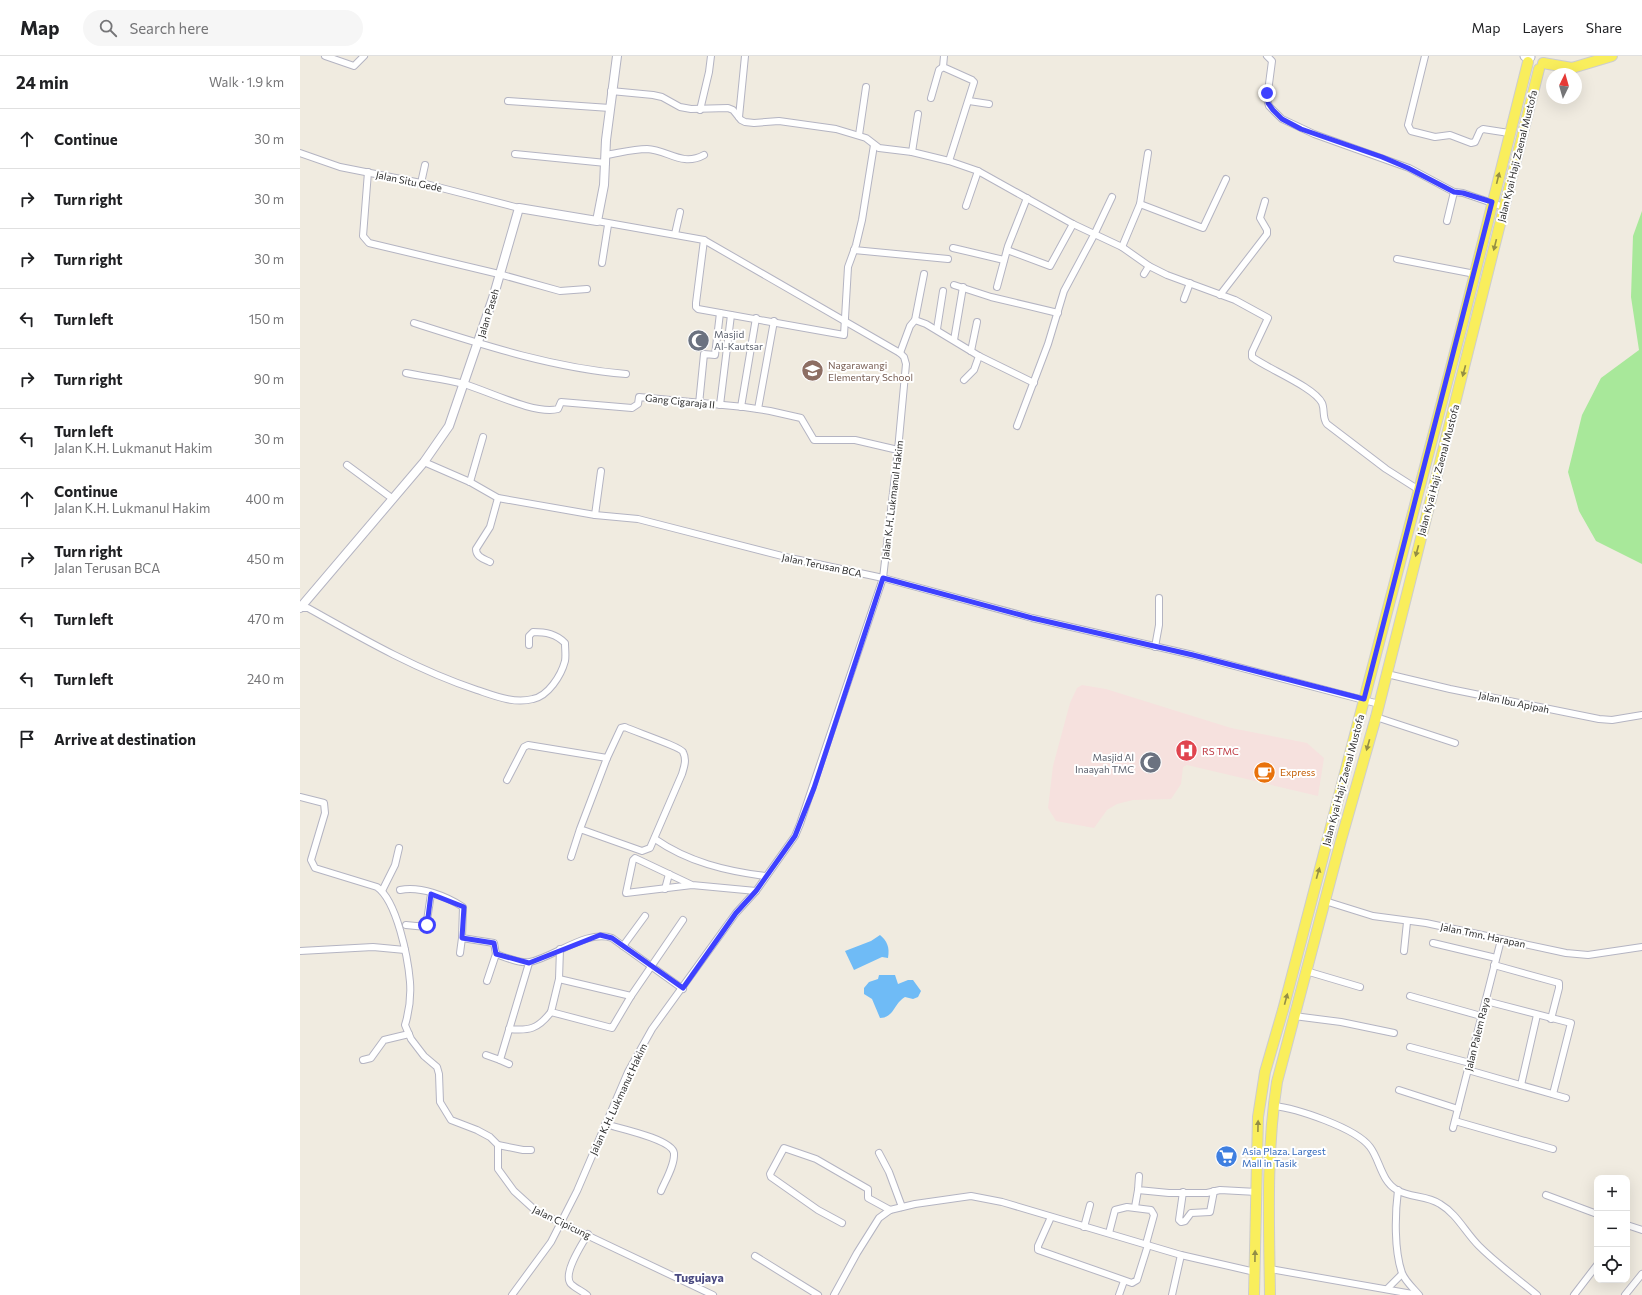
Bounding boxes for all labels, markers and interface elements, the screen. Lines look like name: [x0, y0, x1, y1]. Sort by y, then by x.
search box: [83, 10, 363, 46]
text: Map: [20, 16, 59, 39]
icon: search: [97, 17, 119, 39]
text: Search here: [129, 19, 209, 37]
text: Map: [1472, 19, 1500, 36]
text: Layers: [1522, 19, 1564, 36]
text: Share: [1586, 19, 1622, 36]
north arrow: [1546, 68, 1582, 104]
text: 24 min: [16, 72, 69, 93]
text: Walk · 1.9 km: [209, 74, 284, 90]
route end: [1258, 84, 1276, 102]
street label: Jalan Kyai Haji Zaenal Mustofa: [1495, 89, 1539, 223]
icon: ahead: [16, 128, 38, 150]
text: Continue: [54, 130, 118, 148]
text: 30 m: [254, 131, 284, 147]
street label: Jalan Situ Gede: [375, 168, 443, 194]
one-way arrow: [1495, 172, 1501, 184]
icon: right: [16, 188, 38, 210]
text: Turn right: [54, 190, 123, 208]
text: 30 m: [254, 191, 284, 207]
one-way arrow: [1492, 239, 1498, 251]
icon: right: [16, 248, 38, 270]
text: Turn right: [54, 250, 123, 268]
text: 30 m: [254, 251, 284, 267]
street label: Jalan Paseh: [475, 287, 501, 339]
icon: left: [16, 308, 38, 330]
text: Turn left: [54, 310, 113, 328]
text: 150 m: [249, 311, 284, 327]
mosque icon: Masjid Al-Kautsar: [685, 327, 711, 353]
place label: Masjid Al-Kautsar: [714, 328, 763, 352]
school or university icon: Nagarawangi Elementary School: [799, 358, 825, 384]
place label: Nagarawangi Elementary School: [828, 359, 913, 383]
one-way arrow: [1460, 365, 1466, 377]
icon: right: [16, 368, 38, 390]
text: Turn right: [54, 370, 123, 388]
text: 90 m: [254, 371, 284, 387]
street label: Gang Cigaraja II: [645, 391, 715, 411]
street label: Jalan Kyai Haji Zaenal Mustofa: [1415, 403, 1461, 537]
text: Turn left: [54, 422, 113, 440]
icon: left: [16, 428, 38, 450]
text: 30 m: [254, 431, 284, 447]
text: Jalan K.H. Lukmanut Hakim: [54, 440, 212, 456]
street label: Jalan K.H. Lukmanul Hakim: [879, 440, 905, 560]
text: Continue: [54, 482, 118, 500]
icon: ahead: [16, 488, 38, 510]
text: 400 m: [245, 491, 284, 507]
text: Jalan K.H. Lukmanul Hakim: [54, 500, 210, 516]
text: Turn right: [54, 542, 123, 560]
one-way arrow: [1414, 545, 1420, 557]
icon: right: [16, 548, 38, 570]
text: 450 m: [246, 551, 284, 567]
street label: Jalan Terusan BCA: [781, 551, 863, 579]
text: Jalan Terusan BCA: [54, 560, 160, 576]
icon: left: [16, 608, 38, 630]
text: Turn left: [54, 610, 113, 628]
text: 470 m: [247, 611, 284, 627]
icon: left: [16, 668, 38, 690]
text: Turn left: [54, 670, 113, 688]
text: 240 m: [247, 671, 284, 687]
street label: Jalan Ibu Apipah: [1478, 689, 1550, 715]
street label: Jalan Kyai Haji Zaenal Mustofa: [1320, 713, 1366, 847]
icon: arrive: [16, 728, 38, 750]
text: Arrive at destination: [54, 730, 196, 748]
hospital icon: RS TMC: [1173, 738, 1199, 764]
one-way arrow: [1365, 739, 1371, 751]
place label: RS TMC: [1202, 745, 1239, 757]
mosque icon: Masjid Al Inaayah TMC: [1137, 750, 1163, 776]
place label: Masjid Al Inaayah TMC: [1075, 751, 1134, 775]
cafe icon: Express: [1251, 759, 1277, 785]
place label: Express: [1280, 766, 1316, 778]
one-way arrow: [1315, 867, 1321, 879]
route start: [418, 916, 436, 934]
street label: Jalan Tmn. Harapan: [1439, 920, 1527, 950]
one-way arrow: [1283, 993, 1289, 1005]
street label: Jalan Palem Raya: [1462, 996, 1492, 1072]
street label: Jalan K.H. Lukmanut Hakim: [587, 1041, 649, 1157]
one-way arrow: [1255, 1119, 1261, 1132]
supermarket icon: Asia Plaza. Largest Mall in Tasik: [1213, 1144, 1239, 1170]
place label: Asia Plaza. Largest Mall in Tasik: [1242, 1145, 1326, 1169]
map controls: [1594, 1175, 1630, 1283]
button: +: [1594, 1175, 1630, 1211]
street label: Jalan Cipicung: [531, 1203, 594, 1241]
button: −: [1594, 1211, 1630, 1247]
button: locate: [1594, 1247, 1630, 1283]
one-way arrow: [1252, 1249, 1258, 1262]
district label: Tugujaya: [674, 1270, 724, 1284]

